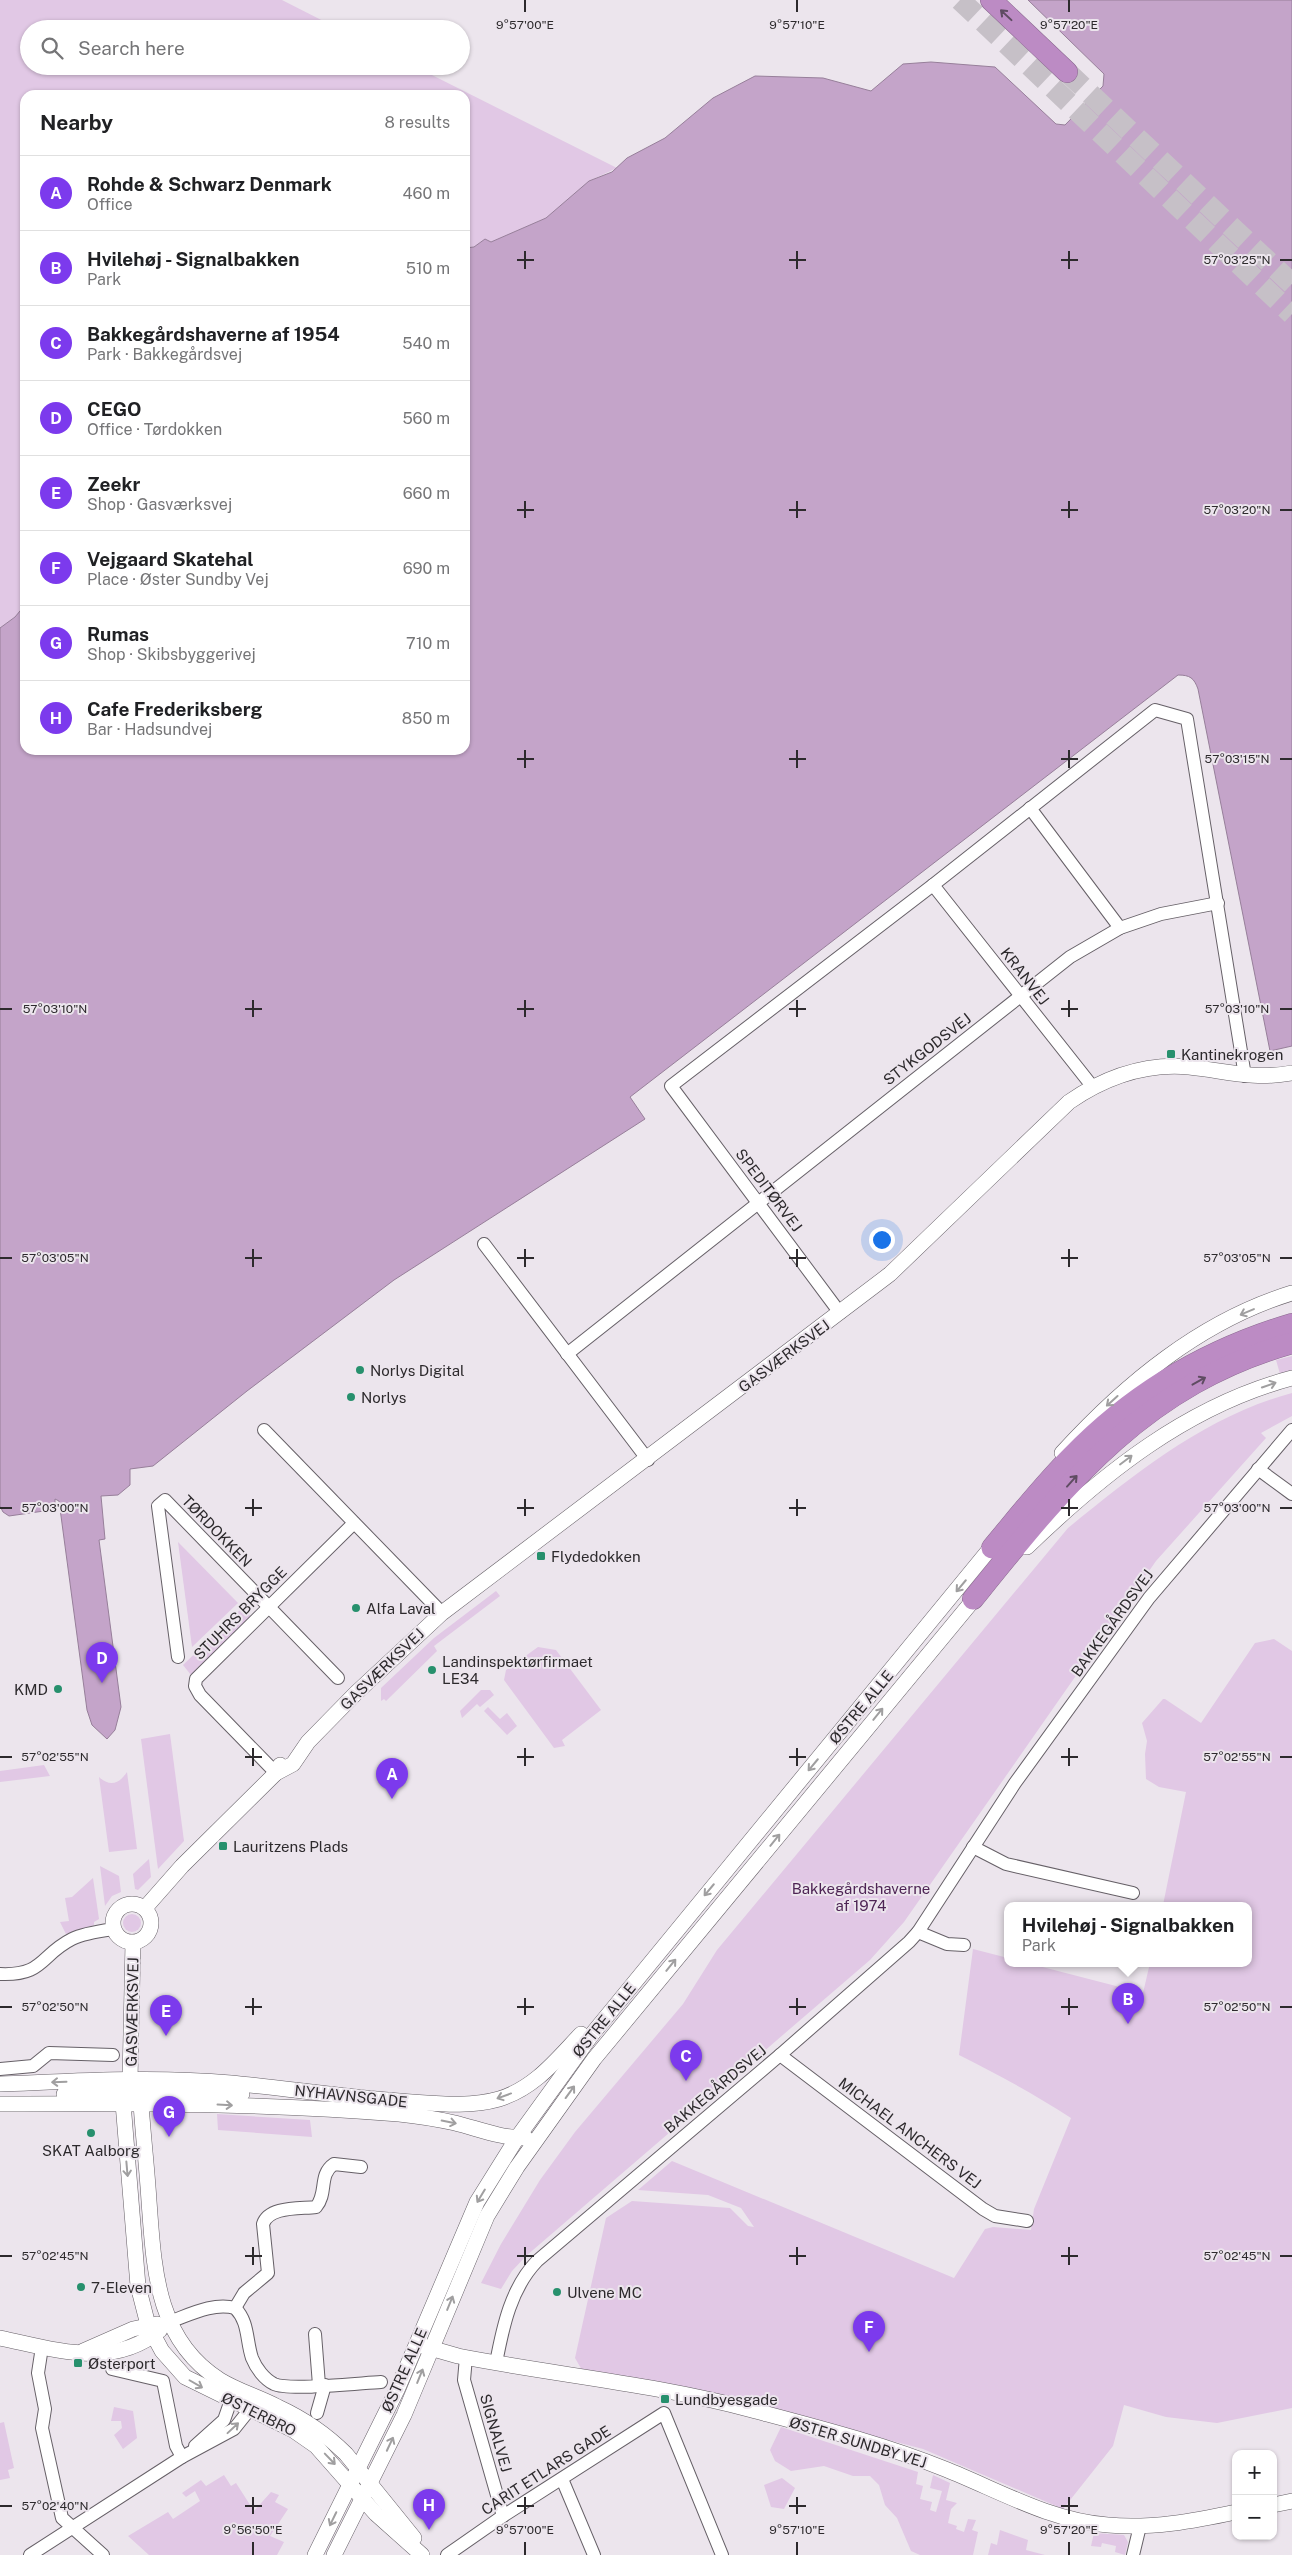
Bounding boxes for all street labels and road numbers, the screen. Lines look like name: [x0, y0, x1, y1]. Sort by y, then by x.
street label: KRANVEJ: [997, 944, 1053, 1008]
street label: STYKGODSVEJ: [880, 1010, 974, 1088]
street label: SPEDITØRVEJ: [732, 1145, 806, 1235]
street label: GASVÆRKSVEJ: [735, 1316, 833, 1396]
street label: TØRDOKKEN: [179, 1492, 255, 1570]
street label: STUHRS BRYGGE: [190, 1563, 290, 1663]
street label: BAKKEGÅRDSVEJ: [1067, 1566, 1156, 1680]
street label: GASVÆRKSVEJ: [337, 1625, 427, 1713]
street label: ØSTRE ALLE: [825, 1667, 897, 1747]
street label: GASVÆRKSVEJ: [123, 1957, 141, 2067]
street label: ØSTRE ALLE: [569, 1980, 639, 2060]
street label: BAKKEGÅRDSVEJ: [660, 2041, 769, 2137]
street label: MICHAEL ANCHERS VEJ: [836, 2074, 984, 2192]
street label: NYHAVNSGADE: [294, 2082, 408, 2110]
street label: ØSTRE ALLE: [378, 2325, 430, 2415]
street label: ØSTERBRO: [219, 2389, 299, 2439]
street label: SIGNALVEJ: [477, 2392, 515, 2474]
street label: ØSTER SUNDBY VEJ: [787, 2413, 929, 2471]
street label: CARIT ETLARS GADE: [478, 2422, 614, 2518]

